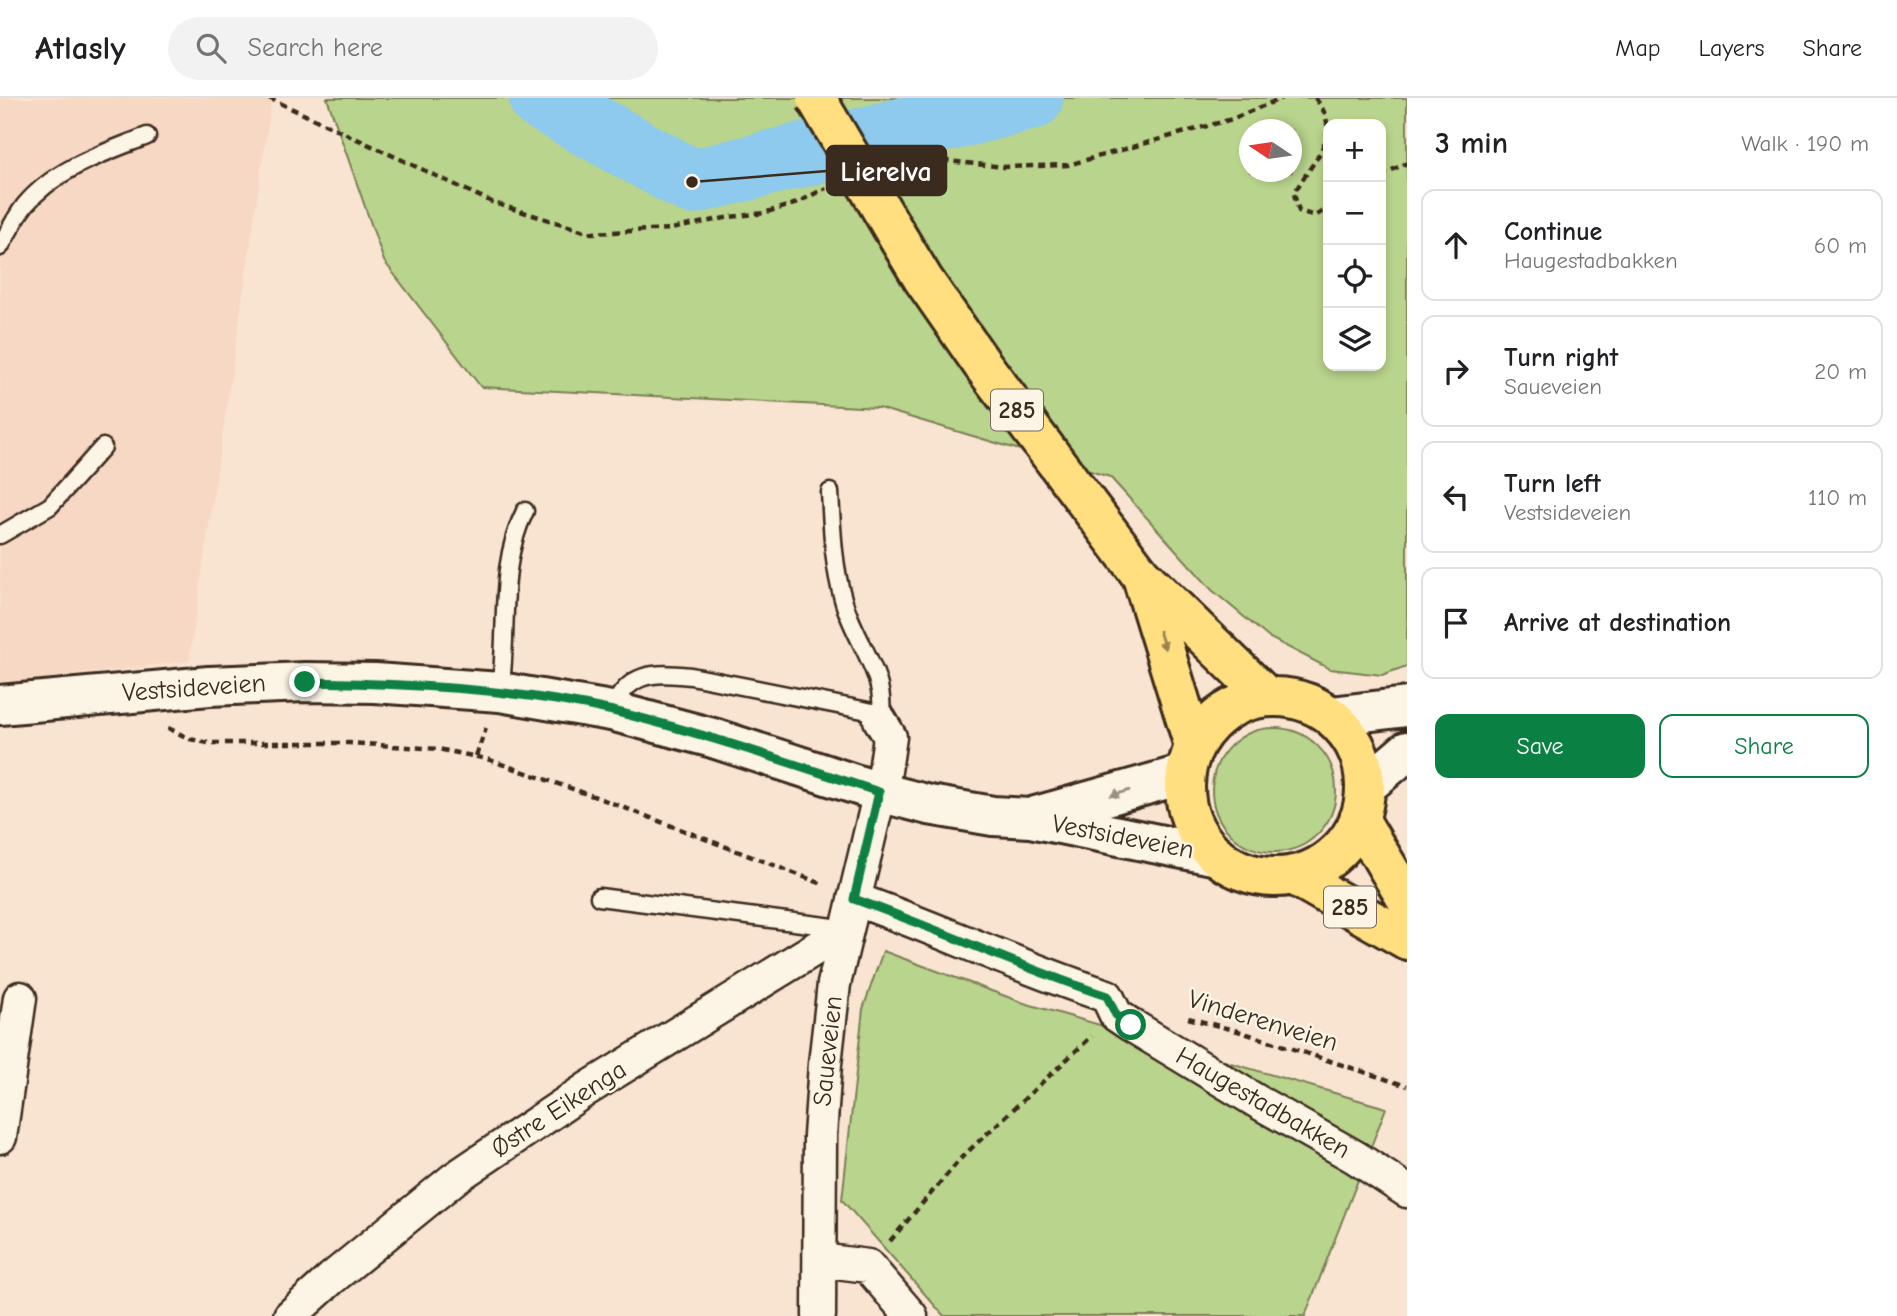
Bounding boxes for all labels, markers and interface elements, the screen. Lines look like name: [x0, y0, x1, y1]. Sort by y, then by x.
search box: [168, 17, 658, 80]
text: Atlasly: [35, 29, 126, 67]
icon: search: [192, 29, 230, 67]
text: Search here: [248, 33, 383, 63]
text: Map: [1615, 34, 1661, 62]
text: Layers: [1699, 34, 1764, 62]
text: Share: [1802, 34, 1862, 62]
north arrow: [1239, 119, 1302, 182]
map controls: [1323, 119, 1386, 371]
button: +: [1323, 119, 1386, 182]
text: 3 min: [1435, 126, 1508, 161]
text: Walk · 190 m: [1741, 130, 1869, 157]
callout: Lierelva: [827, 146, 946, 195]
text: Lierelva: [840, 156, 932, 188]
button: −: [1323, 182, 1386, 245]
text: Continue: [1504, 217, 1602, 247]
icon: ahead: [1437, 226, 1475, 264]
text: 60 m: [1814, 232, 1867, 259]
button: locate: [1323, 245, 1386, 308]
text: Haugestadbakken: [1504, 247, 1678, 274]
button: layers: [1323, 308, 1386, 371]
text: Turn right: [1504, 343, 1618, 373]
icon: right: [1437, 352, 1475, 390]
text: 20 m: [1814, 358, 1867, 385]
text: Saueveien: [1504, 373, 1602, 400]
road number: 285: [991, 390, 1043, 430]
text: Turn left: [1504, 469, 1601, 499]
icon: left: [1437, 478, 1475, 516]
text: 110 m: [1808, 484, 1867, 511]
text: Vestsideveien: [1504, 499, 1631, 526]
icon: arrive: [1437, 604, 1475, 642]
text: Arrive at destination: [1504, 608, 1731, 638]
one-way arrow: [1157, 630, 1168, 651]
route end: [289, 666, 320, 697]
street label: Vestsideveien: [121, 668, 267, 708]
button: Save: [1435, 714, 1645, 778]
button: Share: [1659, 714, 1869, 778]
one-way arrow: [1109, 789, 1130, 799]
street label: Vestsideveien: [1050, 809, 1196, 865]
road number: 285: [1324, 886, 1376, 928]
street label: Vinderenveien: [1185, 984, 1341, 1058]
street label: Saueveien: [807, 994, 849, 1108]
route start: [1115, 1009, 1146, 1040]
street label: Haugestadbakken: [1170, 1041, 1356, 1165]
street label: Østre Eikenga: [486, 1054, 632, 1164]

